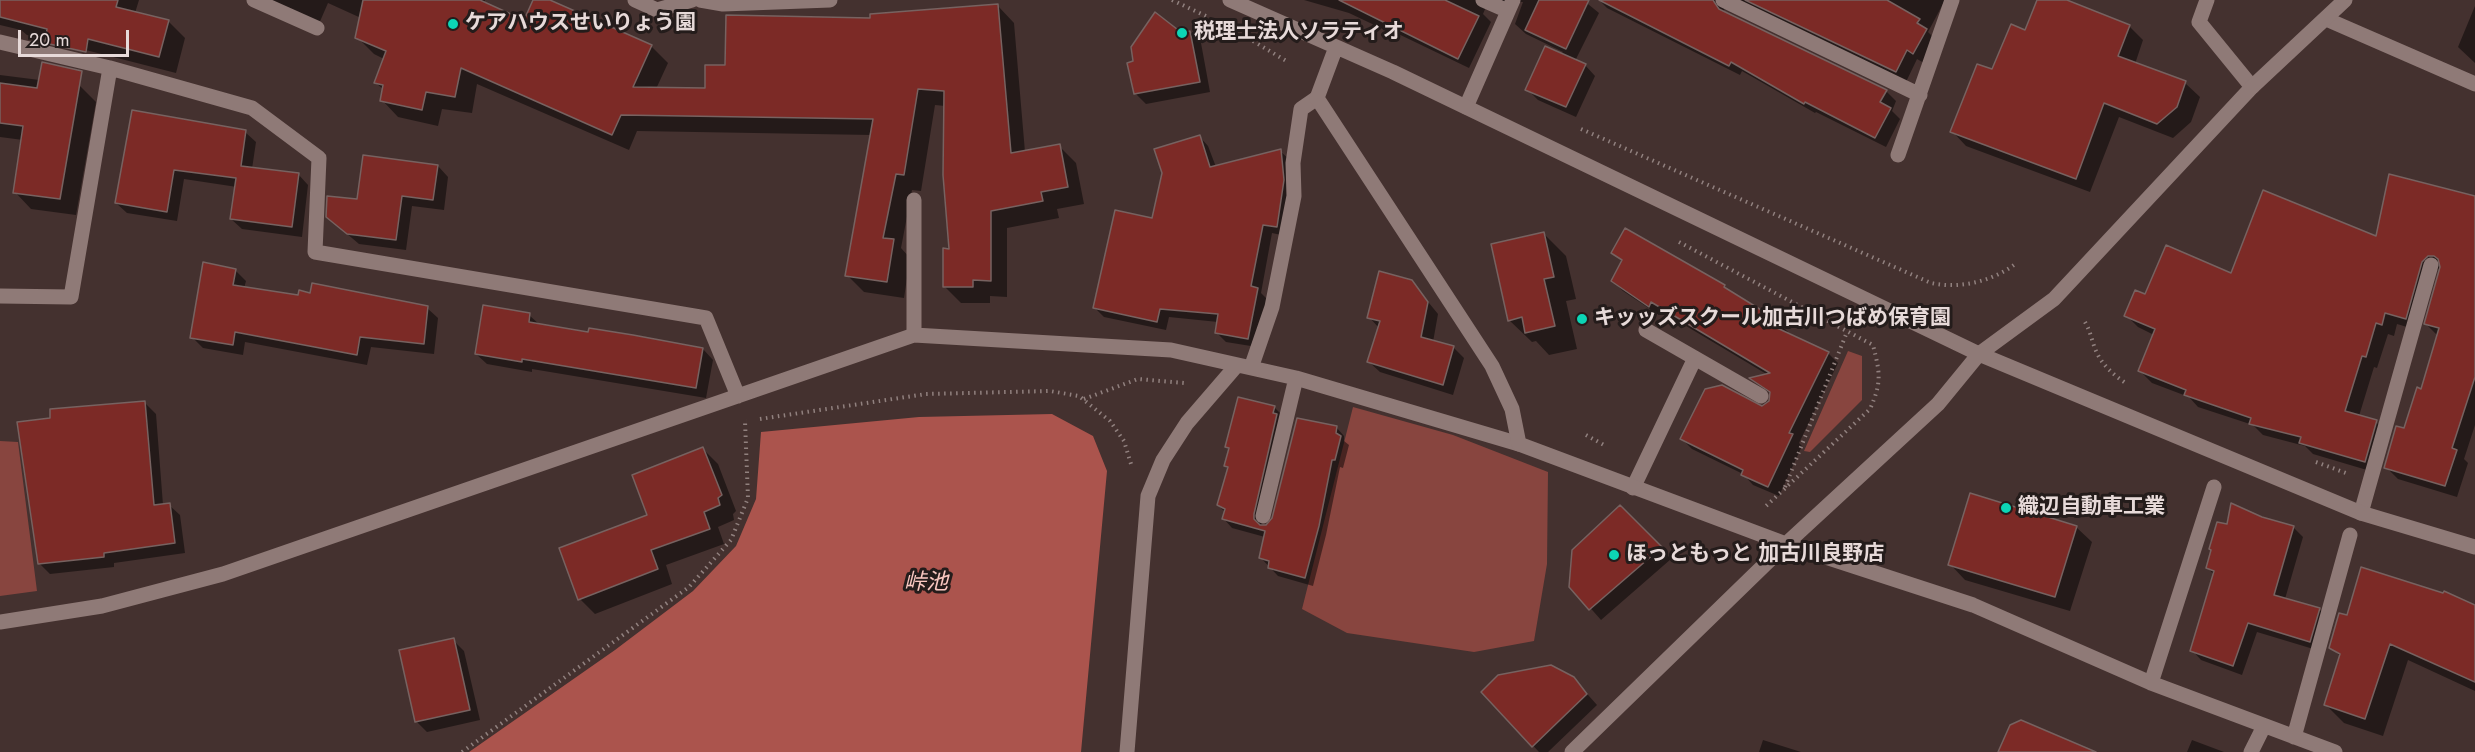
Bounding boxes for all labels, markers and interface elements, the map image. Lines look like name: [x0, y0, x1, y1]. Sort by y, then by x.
place label: ケアハウスせいりょう園: [465, 11, 696, 37]
marker: ケアハウスせいりょう園: [446, 17, 460, 31]
scale bar: [21, 18, 132, 56]
place label: 税理士法人ソラティオ: [1194, 20, 1404, 46]
marker: 税理士法人ソラティオ: [1175, 26, 1189, 40]
text: 20 m: [29, 27, 69, 53]
place label: キッッズスクール加古川つばめ保育園: [1594, 306, 1951, 332]
marker: キッッズスクール加古川つばめ保育園: [1575, 312, 1589, 326]
place label: 織辺自動車工業: [2018, 495, 2165, 521]
marker: 織辺自動車工業: [1999, 501, 2013, 515]
place label: ほっともっと 加古川良野店: [1626, 542, 1884, 568]
marker: ほっともっと 加古川良野店: [1607, 548, 1621, 562]
water label: 峠池: [904, 571, 948, 597]

